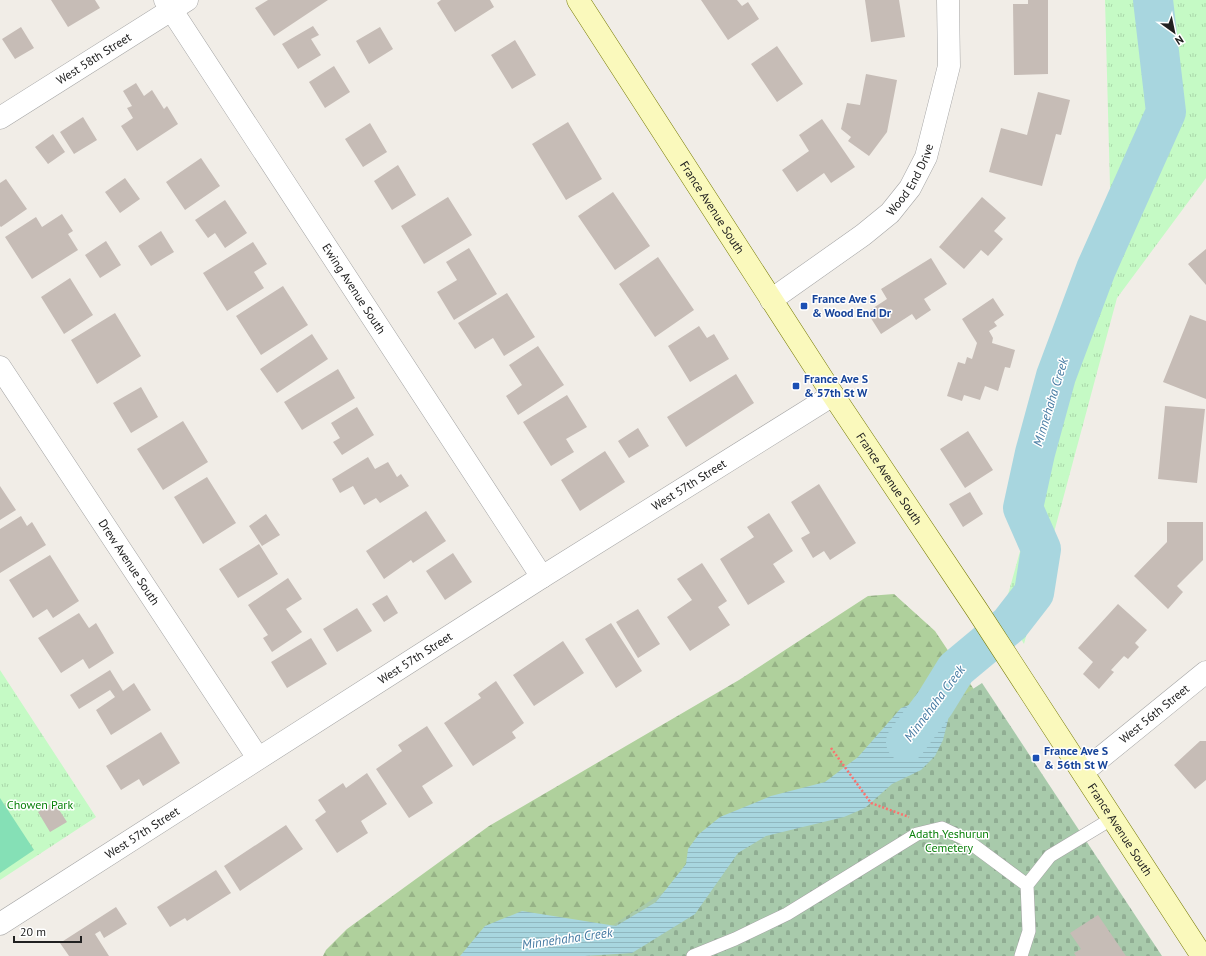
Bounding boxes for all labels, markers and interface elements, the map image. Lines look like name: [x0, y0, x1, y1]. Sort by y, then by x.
north arrow: [1154, 12, 1194, 52]
street label: West 58th Street: [53, 29, 134, 88]
text: N: [1173, 33, 1186, 48]
street label: Wood End Drive: [883, 142, 936, 218]
street label: France Avenue South: [677, 158, 748, 257]
street label: Ewing Avenue South: [319, 240, 389, 337]
place label: France Ave S & Wood End Dr: [812, 291, 892, 320]
marker: France Ave S & Wood End Dr: [799, 301, 809, 311]
water label: Minnehaha Creek: [1029, 355, 1072, 448]
place label: France Ave S & 57th St W: [804, 371, 868, 400]
marker: France Ave S & 57th St W: [791, 381, 801, 391]
street label: France Avenue South: [853, 430, 926, 527]
street label: West 57th Street: [649, 456, 729, 514]
street label: Drew Avenue South: [96, 516, 163, 608]
street label: West 57th Street: [375, 628, 455, 687]
water label: Minnehaha Creek: [900, 661, 969, 745]
street label: West 56th Street: [1116, 681, 1192, 746]
place label: France Ave S & 56th St W: [1044, 743, 1108, 772]
marker: France Ave S & 56th St W: [1031, 753, 1041, 763]
street label: France Avenue South: [1085, 780, 1156, 879]
park label: Chowen Park: [7, 797, 73, 812]
street label: West 57th Street: [102, 803, 182, 862]
park label: Adath Yeshurun Cemetery: [909, 826, 989, 855]
scale bar: [14, 918, 81, 944]
text: 20 m: [20, 924, 46, 939]
water label: Minnehaha Creek: [521, 924, 615, 953]

